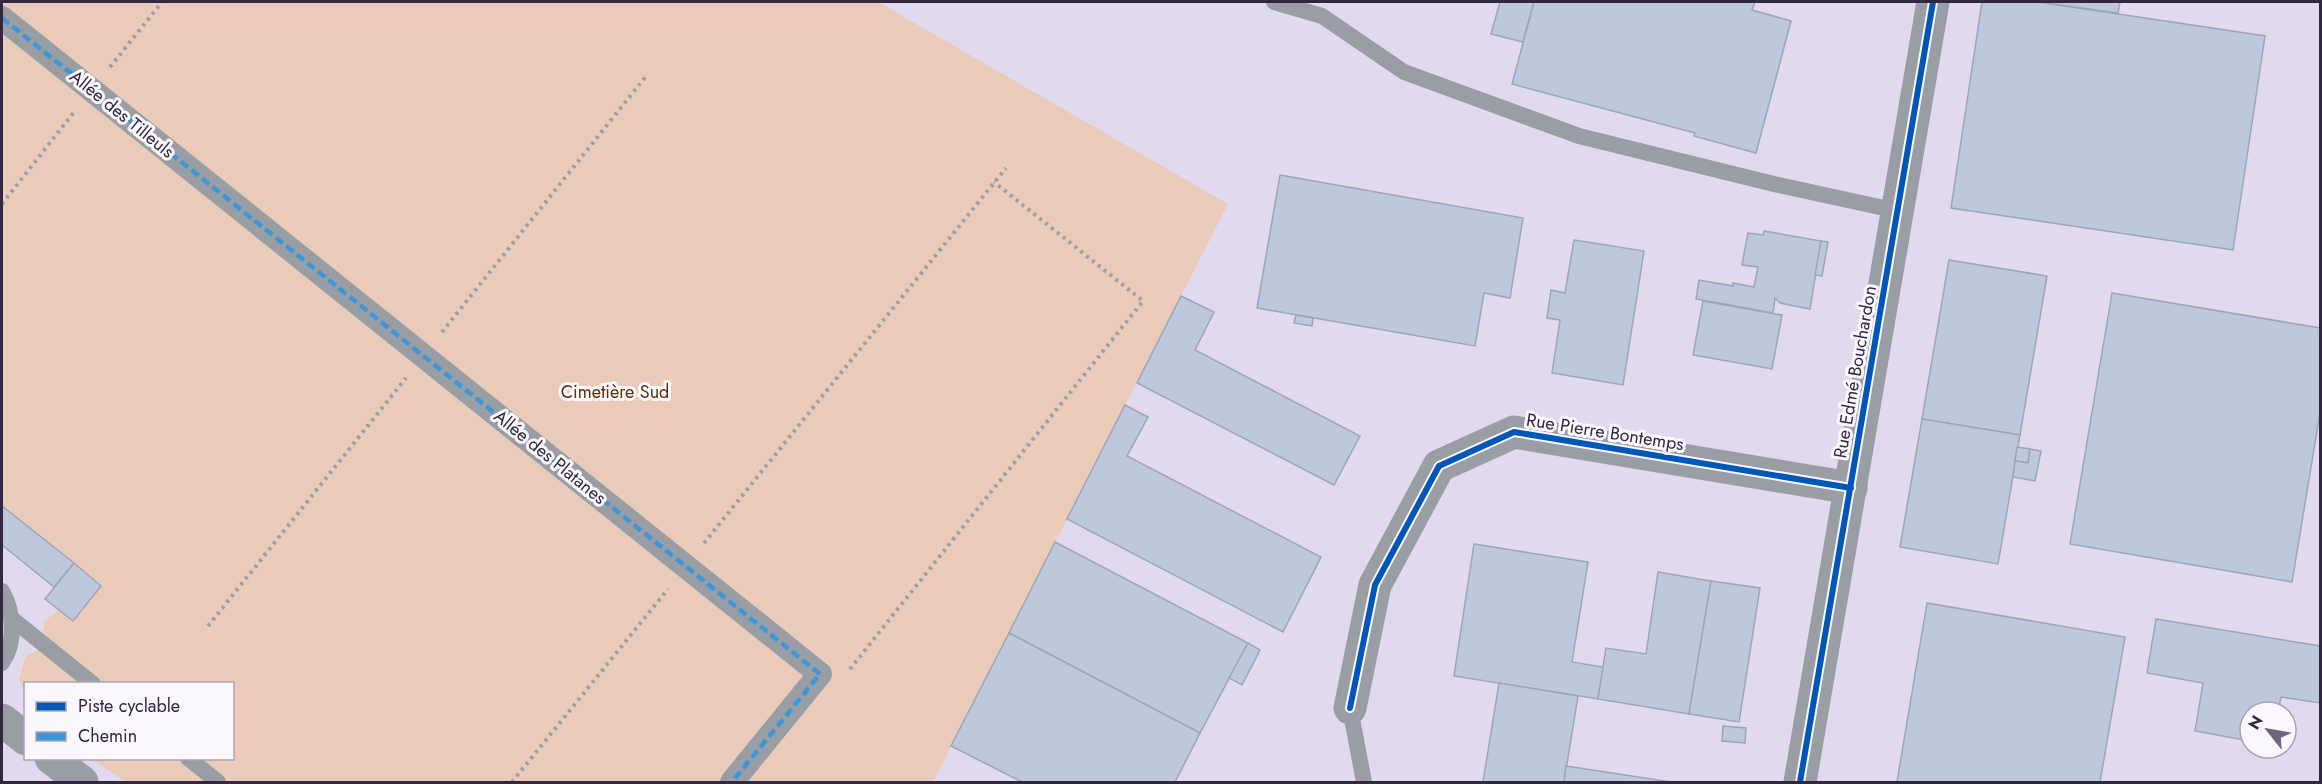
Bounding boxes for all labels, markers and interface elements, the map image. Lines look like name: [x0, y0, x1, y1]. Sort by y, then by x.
street label: Allée des Tilleuls: [64, 64, 180, 164]
street label: Rue Edmé Bouchardon: [1827, 284, 1883, 460]
park label: Cimetière Sud: [561, 379, 669, 405]
street label: Allée des Platanes: [488, 404, 612, 510]
street label: Rue Pierre Bontemps: [1524, 407, 1686, 457]
legend: [24, 682, 234, 760]
text: Piste cyclable: [78, 693, 180, 719]
north arrow: [2238, 700, 2298, 760]
text: N: [2242, 711, 2269, 734]
text: Chemin: [78, 723, 137, 749]

